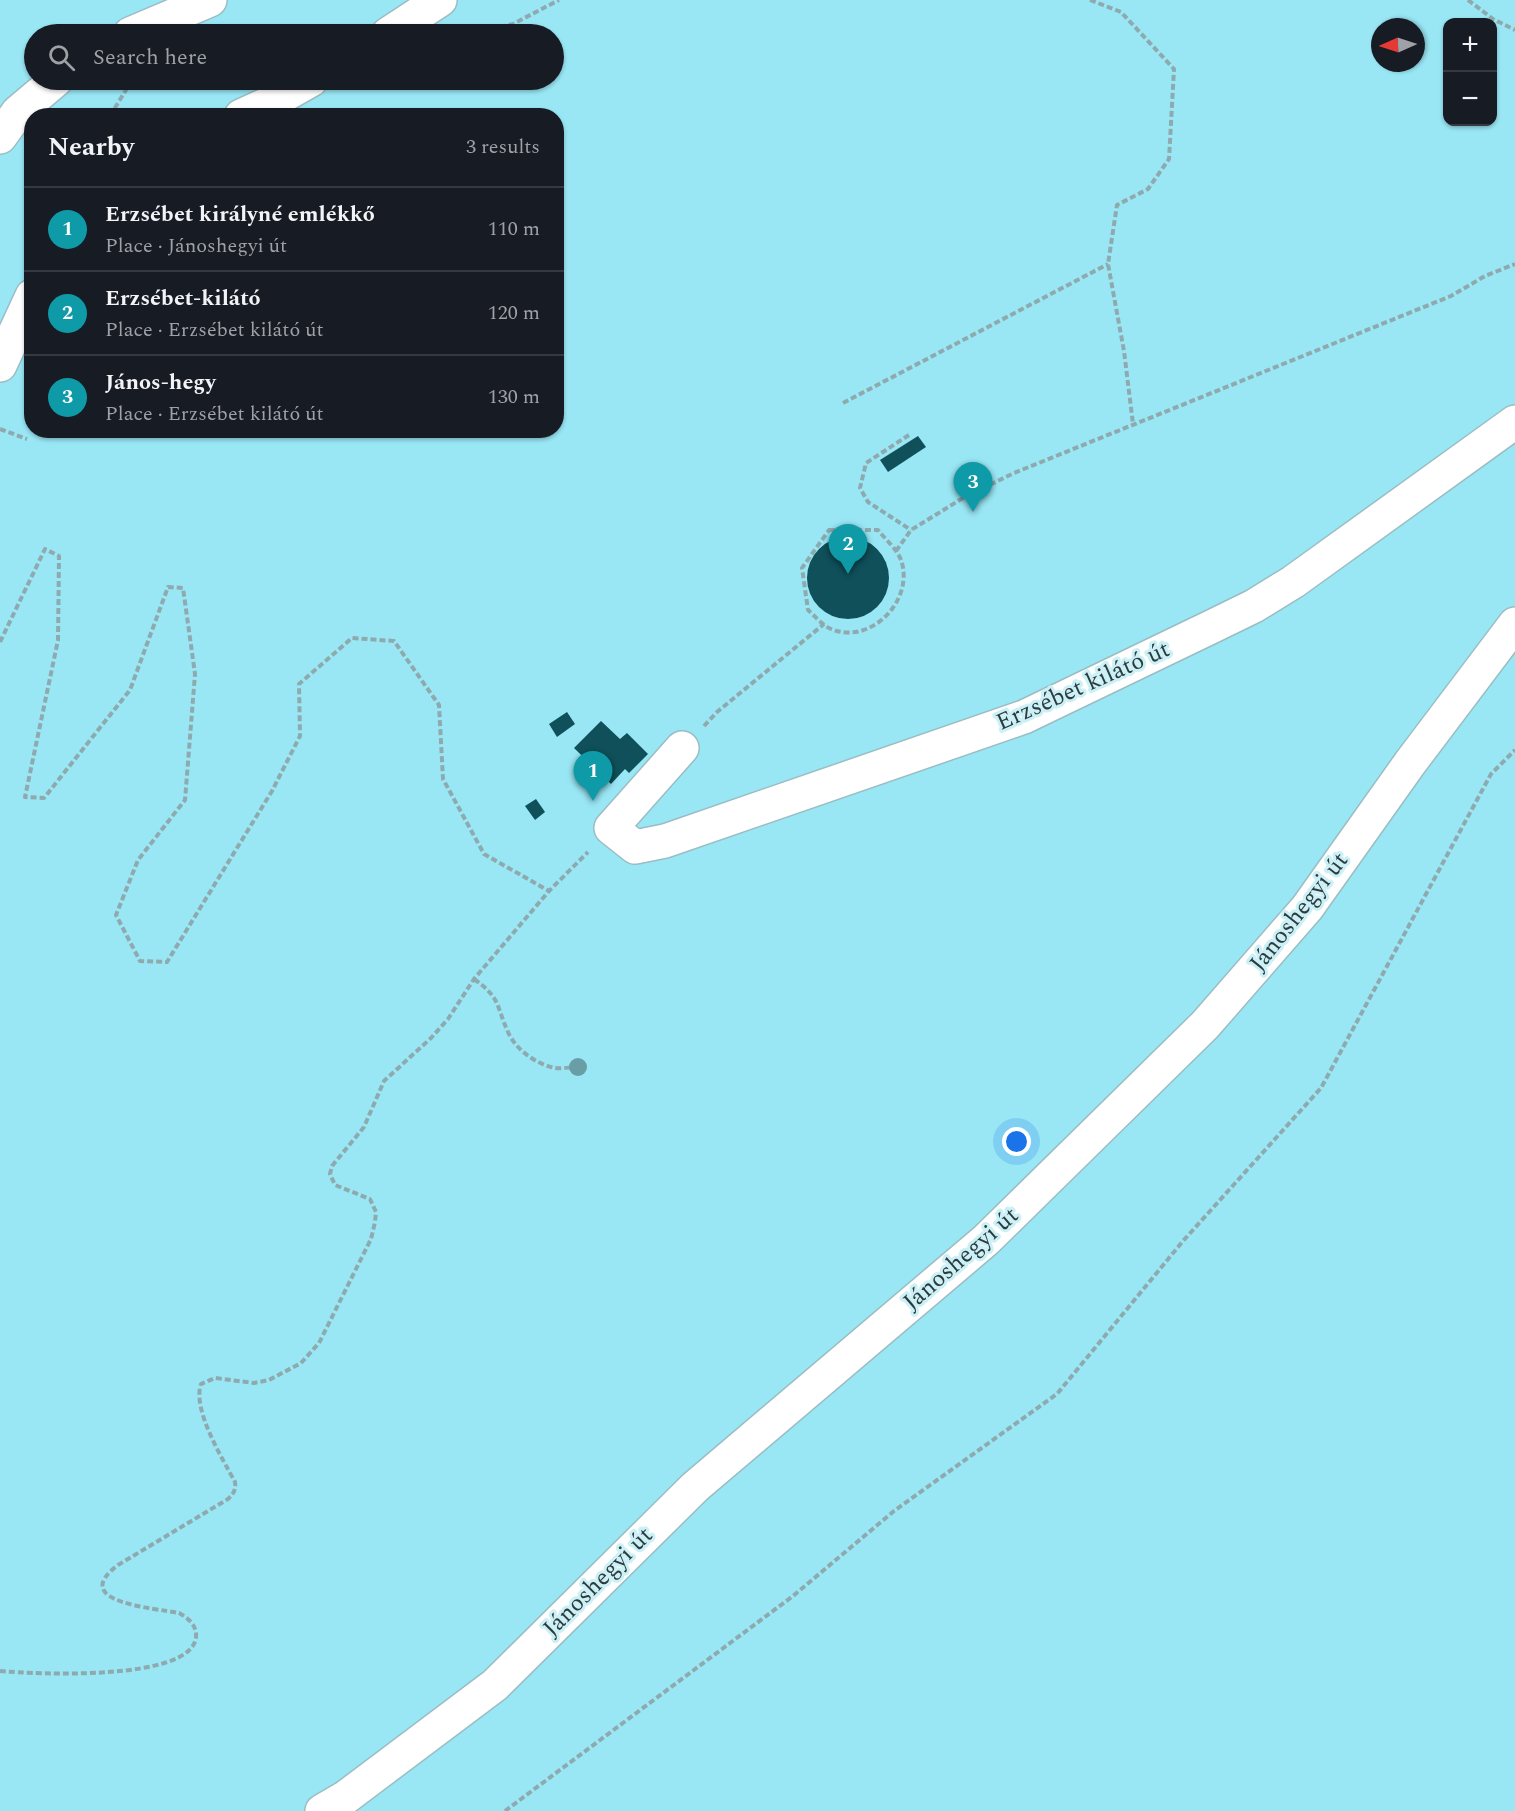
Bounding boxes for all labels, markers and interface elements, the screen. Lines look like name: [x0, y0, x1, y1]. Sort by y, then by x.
north arrow: [1371, 18, 1425, 72]
map controls: [1443, 18, 1497, 126]
button: +: [1443, 18, 1497, 72]
search box: [24, 24, 564, 90]
icon: search: [45, 41, 78, 74]
text: Search here: [93, 41, 207, 74]
button: −: [1443, 72, 1497, 126]
text: Nearby: [48, 127, 134, 167]
text: 3 results: [466, 132, 540, 162]
text: Erzsébet királyné emlékkő: [105, 198, 375, 231]
text: 1: [62, 214, 73, 244]
text: 110 m: [488, 214, 540, 244]
text: Place · Jánoshegyi út: [105, 231, 287, 261]
text: Erzsébet-kilátó: [105, 282, 261, 315]
text: 2: [62, 298, 73, 328]
text: 120 m: [488, 298, 540, 328]
text: Place · Erzsébet kilátó út: [105, 315, 324, 345]
text: János-hegy: [105, 366, 216, 399]
text: 3: [62, 382, 73, 412]
text: 130 m: [488, 382, 540, 412]
text: Place · Erzsébet kilátó út: [105, 399, 324, 429]
pin: 3: [954, 462, 992, 512]
pin: 2: [828, 524, 868, 574]
street label: Erzsébet kilátó út: [990, 632, 1176, 740]
pin: 1: [574, 752, 612, 801]
street label: Jánoshegyi út: [1241, 844, 1357, 980]
your location: [1002, 1127, 1031, 1156]
street label: Jánoshegyi út: [895, 1198, 1027, 1320]
street label: Jánoshegyi út: [535, 1519, 661, 1645]

